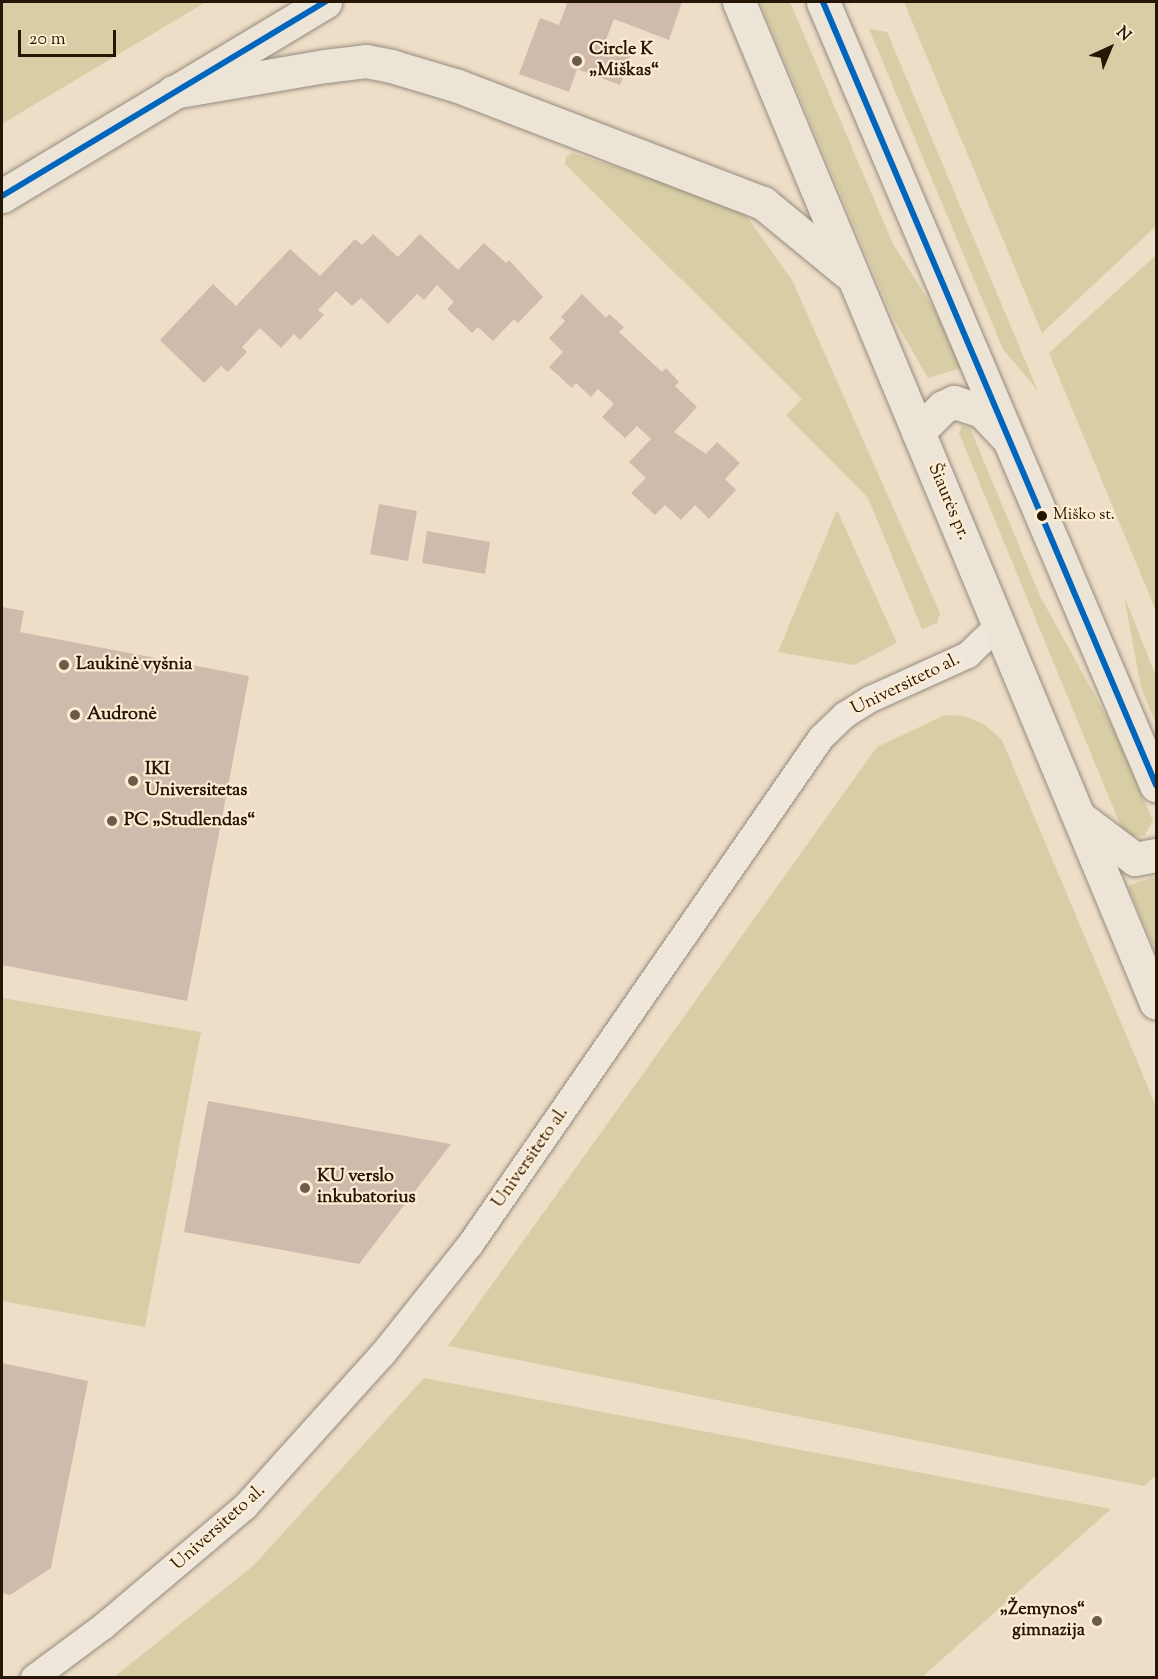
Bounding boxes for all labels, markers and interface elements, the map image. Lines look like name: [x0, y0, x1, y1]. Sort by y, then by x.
scale bar: [21, 18, 118, 56]
north arrow: [1080, 18, 1140, 78]
text: N: [1110, 22, 1135, 47]
text: 20 m: [29, 27, 66, 53]
place label: Circle K „Miškas“: [589, 40, 659, 82]
marker: Circle K „Miškas“: [570, 54, 584, 68]
street label: Šiaurės pr.: [922, 460, 974, 544]
place label: Miško st.: [1053, 506, 1115, 526]
marker: Miško st.: [1036, 510, 1048, 522]
street label: Universiteto al.: [848, 649, 964, 721]
place label: Laukinė vyšnia: [76, 654, 192, 676]
marker: Laukinė vyšnia: [57, 658, 71, 672]
place label: Audronė: [87, 704, 157, 726]
marker: Audronė: [68, 708, 82, 722]
place label: IKI Universitetas: [145, 760, 247, 802]
marker: IKI Universitetas: [126, 774, 140, 788]
place label: PC „Studlendas“: [124, 810, 255, 832]
marker: PC „Studlendas“: [105, 814, 119, 828]
street label: Universiteto al.: [488, 1103, 574, 1213]
place label: KU verslo inkubatorius: [317, 1167, 416, 1210]
marker: KU verslo inkubatorius: [298, 1181, 312, 1195]
street label: Universiteto al.: [168, 1480, 270, 1576]
place label: „Žemynos“ gimnazija: [1000, 1600, 1085, 1642]
marker: „Žemynos“ gimnazija: [1090, 1614, 1104, 1628]

